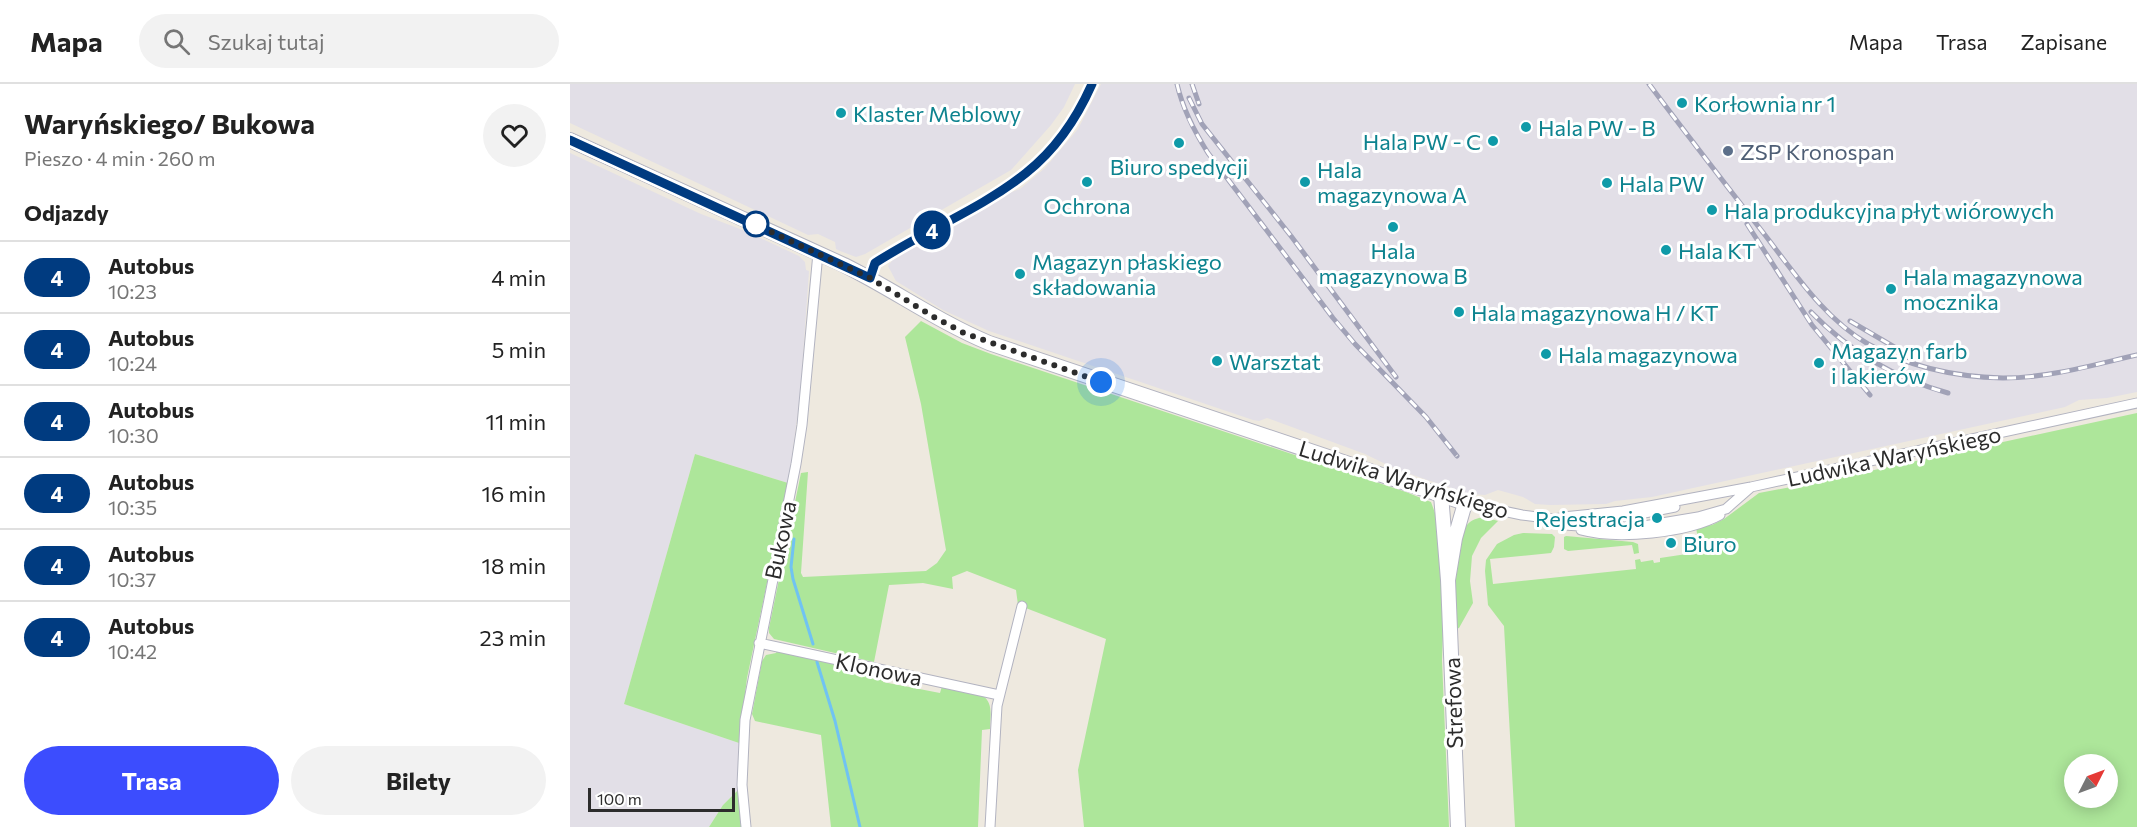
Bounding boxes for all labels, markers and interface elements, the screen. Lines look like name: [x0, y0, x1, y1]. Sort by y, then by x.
search box: [139, 14, 559, 68]
text: Mapa: [30, 24, 103, 58]
icon: search: [160, 25, 193, 58]
text: Szukaj tutaj: [208, 28, 325, 55]
text: Mapa: [1849, 29, 1903, 54]
text: Trasa: [1936, 29, 1987, 54]
text: Zapisane: [2020, 29, 2107, 54]
place label: Korłownia nr 1: [1694, 90, 1836, 117]
marker: Korłownia nr 1: [1675, 96, 1689, 110]
place label: Klaster Meblowy: [853, 100, 1021, 127]
button: heart: [483, 104, 546, 167]
text: Waryńskiego/ Bukowa: [24, 106, 315, 140]
marker: Klaster Meblowy: [834, 106, 848, 120]
place label: Hala PW - B: [1538, 114, 1655, 141]
marker: Hala PW - B: [1519, 120, 1533, 134]
place label: Hala PW - C: [1363, 128, 1481, 155]
marker: Hala PW - C: [1486, 134, 1500, 148]
marker: Biuro spedycji: [1172, 136, 1186, 150]
place label: ZSP Kronospan: [1740, 138, 1895, 165]
marker: ZSP Kronospan: [1721, 144, 1735, 158]
text: Pieszo · 4 min · 260 m: [24, 146, 215, 170]
place label: Biuro spedycji: [1110, 153, 1248, 180]
place label: Hala magazynowa A: [1317, 156, 1467, 208]
place label: Hala PW: [1619, 170, 1705, 197]
marker: Ochrona: [1080, 175, 1094, 189]
marker: Hala magazynowa A: [1298, 175, 1312, 189]
marker: Hala PW: [1600, 176, 1614, 190]
place label: Ochrona: [1043, 192, 1131, 219]
place label: Hala produkcyjna płyt wiórowych: [1724, 197, 2054, 224]
text: Odjazdy: [24, 199, 109, 226]
marker: Hala produkcyjna płyt wiórowych: [1705, 203, 1719, 217]
line badge: 4: [912, 210, 952, 250]
unlabelled marker: [743, 211, 769, 237]
text: 4: [926, 218, 938, 243]
marker: Hala magazynowa B: [1386, 220, 1400, 234]
place label: Hala magazynowa B: [1319, 237, 1467, 289]
place label: Hala KT: [1678, 237, 1756, 264]
marker: Hala KT: [1659, 243, 1673, 257]
place label: Magazyn płaskiego składowania: [1032, 248, 1222, 300]
text: Autobus: [108, 252, 194, 279]
place label: Hala magazynowa mocznika: [1903, 263, 2083, 315]
text: 4 min: [491, 264, 546, 291]
text: 4: [51, 265, 63, 290]
marker: Magazyn płaskiego składowania: [1013, 267, 1027, 281]
text: 10:23: [108, 279, 157, 303]
marker: Hala magazynowa mocznika: [1884, 282, 1898, 296]
place label: Hala magazynowa H / KT: [1471, 299, 1719, 326]
marker: Hala magazynowa H / KT: [1452, 305, 1466, 319]
text: Autobus: [108, 324, 194, 351]
text: 5 min: [492, 336, 546, 363]
text: 4: [51, 337, 63, 362]
place label: Magazyn farb i lakierów: [1831, 337, 1968, 389]
place label: Hala magazynowa: [1558, 341, 1738, 368]
marker: Hala magazynowa: [1539, 347, 1553, 361]
place label: Warsztat: [1229, 348, 1321, 375]
text: 10:24: [108, 351, 157, 375]
marker: Warsztat: [1210, 354, 1224, 368]
marker: Magazyn farb i lakierów: [1812, 356, 1826, 370]
your location: [1086, 367, 1116, 397]
text: Autobus: [108, 396, 194, 423]
text: 11 min: [486, 408, 546, 435]
text: 4: [51, 409, 63, 434]
street label: Ludwika Waryńskiego: [1785, 420, 2003, 492]
text: 10:30: [108, 423, 159, 447]
street label: Ludwika Waryńskiego: [1296, 434, 1512, 524]
text: Autobus: [108, 468, 194, 495]
text: 16 min: [482, 480, 546, 507]
text: 4: [51, 481, 63, 506]
text: 10:35: [108, 495, 157, 519]
street label: Bukowa: [759, 498, 801, 582]
place label: Rejestracja: [1535, 505, 1645, 532]
marker: Rejestracja: [1650, 511, 1664, 525]
place label: Biuro: [1683, 530, 1737, 557]
marker: Biuro: [1664, 536, 1678, 550]
text: Autobus: [108, 540, 194, 567]
text: 18 min: [482, 552, 546, 579]
text: 4: [51, 553, 63, 578]
text: 10:37: [108, 567, 156, 591]
text: Autobus: [108, 612, 194, 639]
text: 23 min: [480, 624, 546, 651]
text: 4: [51, 625, 63, 650]
text: 10:42: [108, 639, 157, 663]
street label: Klonowa: [833, 647, 925, 691]
street label: Strefowa: [1438, 657, 1468, 749]
button: Trasa: [24, 746, 279, 815]
button: Bilety: [291, 746, 546, 815]
north arrow: [2064, 754, 2118, 808]
map controls: [2064, 754, 2118, 808]
scale bar: [588, 785, 735, 812]
text: 100 m: [597, 789, 642, 808]

